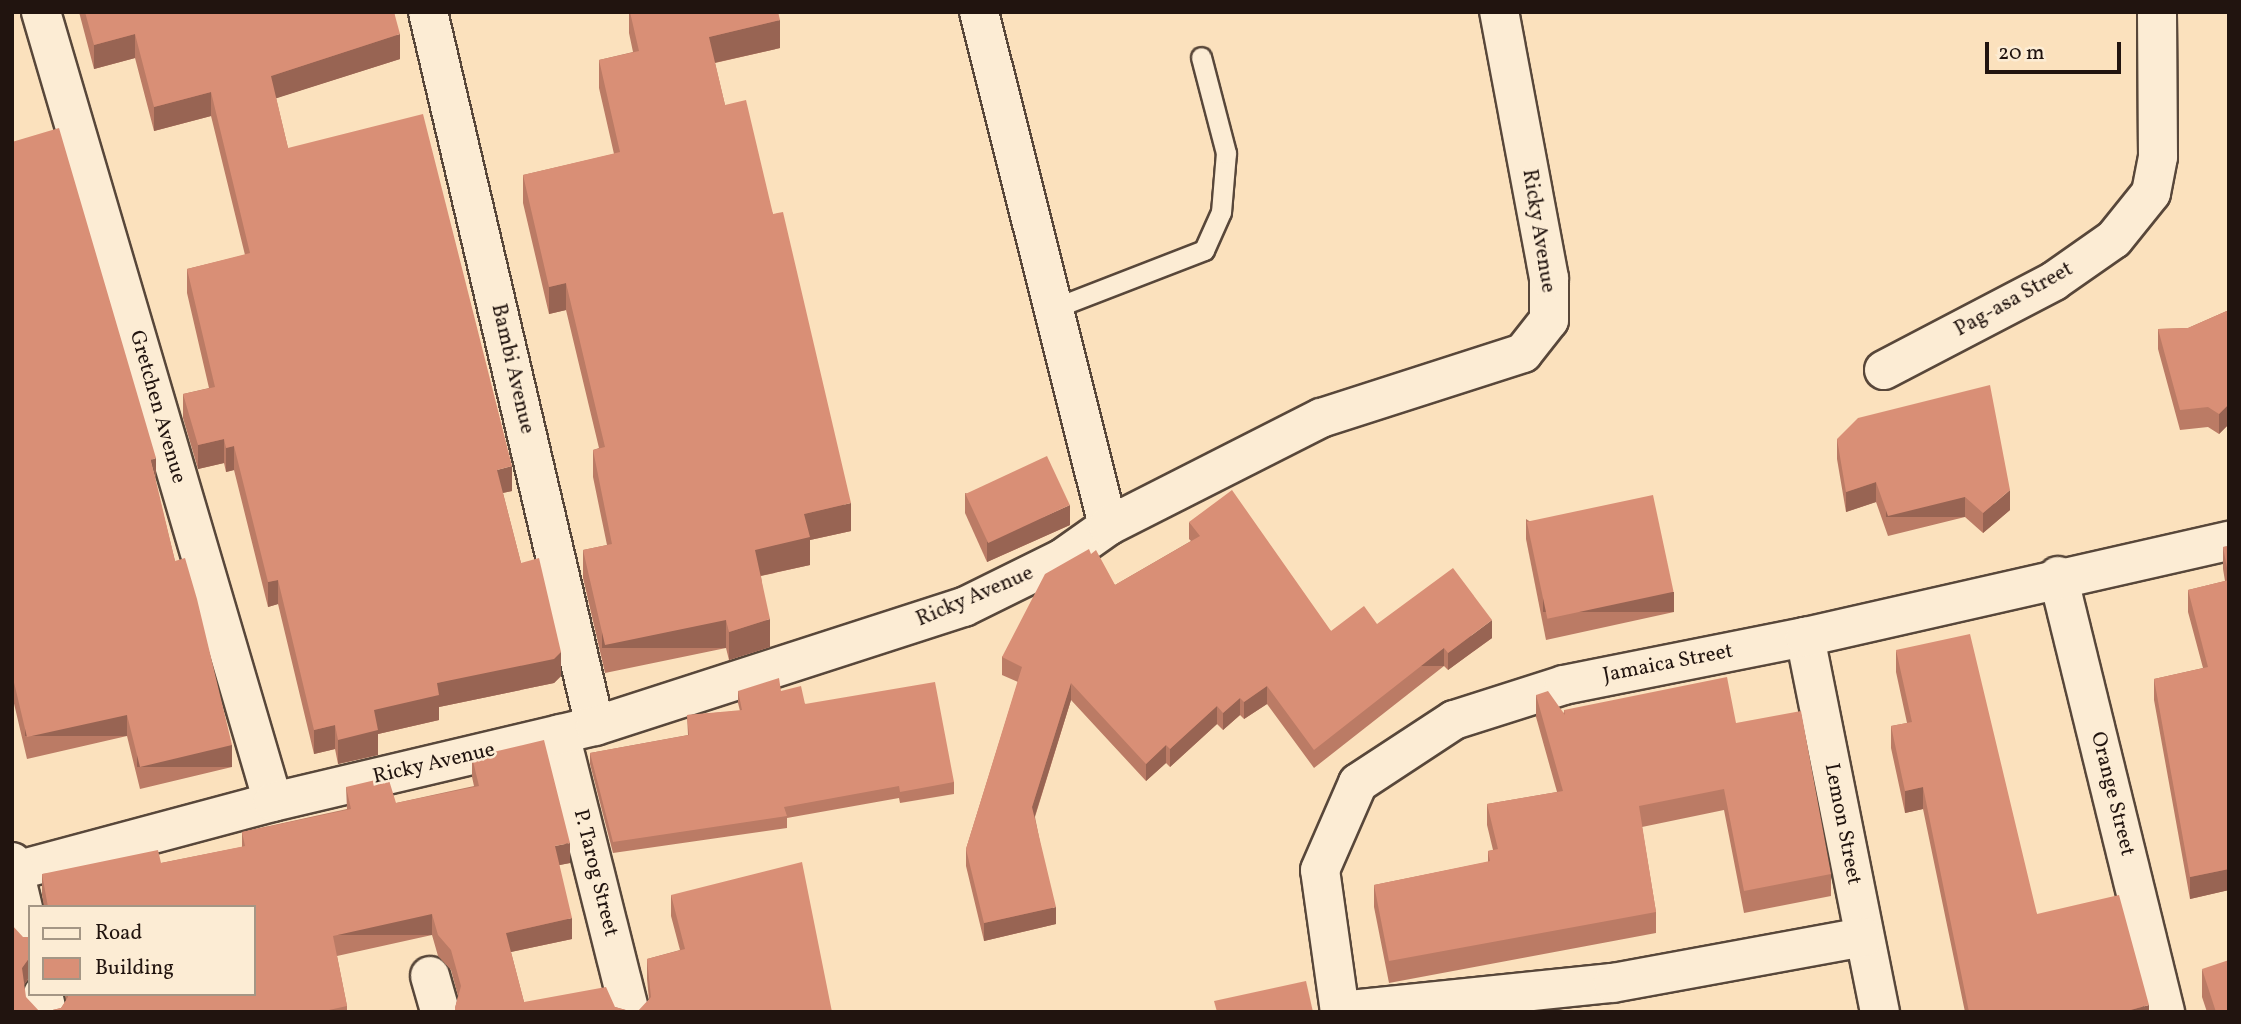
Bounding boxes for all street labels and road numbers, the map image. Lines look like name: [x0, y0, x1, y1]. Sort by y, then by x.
street label: Ricky Avenue: [1516, 167, 1560, 295]
street label: Pag-asa Street: [1950, 257, 2078, 343]
street label: Bambi Avenue: [485, 301, 539, 437]
street label: Gretchen Avenue: [123, 328, 191, 486]
street label: Ricky Avenue: [912, 561, 1038, 633]
street label: Jamaica Street: [1601, 639, 1735, 689]
street label: Orange Street: [2084, 729, 2140, 859]
street label: Ricky Avenue: [370, 738, 498, 790]
street label: Lemon Street: [1818, 761, 1866, 887]
street label: P. Tarog Street: [567, 807, 623, 939]

